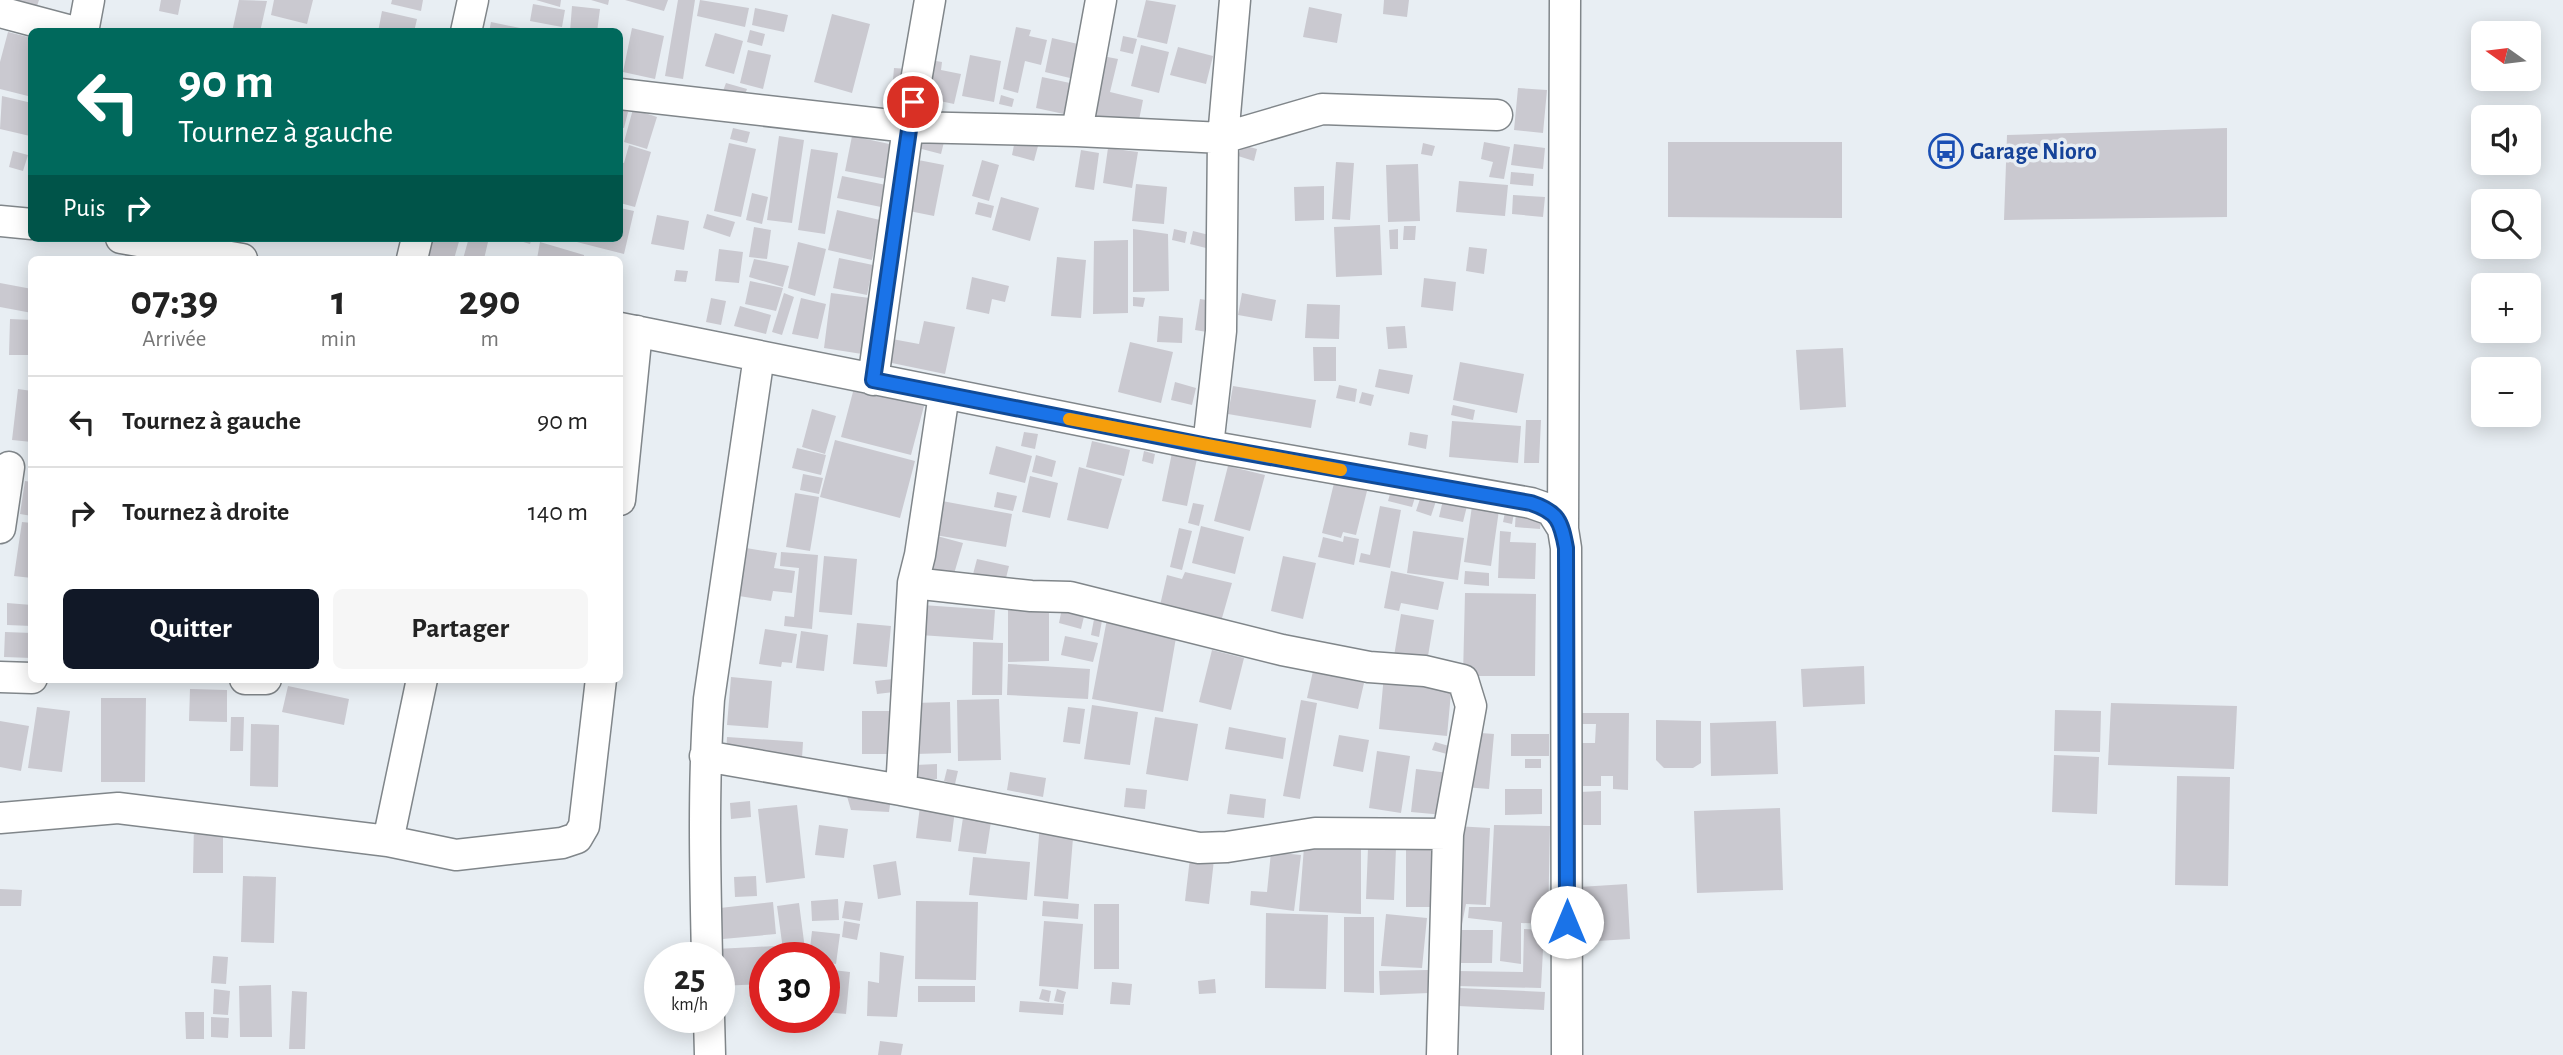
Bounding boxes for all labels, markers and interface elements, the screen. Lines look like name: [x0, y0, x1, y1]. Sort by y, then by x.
north arrow: [2471, 21, 2541, 91]
map controls: [2471, 21, 2541, 427]
icon: left: [63, 56, 154, 147]
text: 90 m: [178, 58, 274, 107]
pin: [883, 72, 943, 132]
icon: arrive: [894, 83, 932, 121]
button: sound: [2471, 105, 2541, 175]
text: Tournez à gauche: [178, 116, 393, 148]
bus stop icon: Garage Nioro: [1927, 132, 1965, 170]
place label: Garage Nioro: [1970, 140, 2097, 164]
icon: right: [119, 189, 157, 227]
button: search: [2471, 189, 2541, 259]
text: Puis: [63, 195, 105, 221]
button: +: [2471, 273, 2541, 343]
text: 07:39: [130, 280, 218, 322]
text: 1: [331, 280, 346, 322]
text: 290: [459, 280, 521, 322]
text: Arrivée: [142, 328, 206, 351]
text: min: [321, 328, 356, 351]
text: m: [481, 328, 499, 351]
button: −: [2471, 357, 2541, 427]
icon: left: [63, 403, 101, 441]
text: Tournez à gauche: [122, 408, 301, 434]
text: 90 m: [537, 408, 588, 434]
icon: right: [63, 494, 101, 532]
text: Tournez à droite: [122, 499, 289, 525]
text: 140 m: [528, 499, 588, 525]
button: Quitter: [63, 589, 319, 669]
button: Partager: [333, 589, 588, 669]
position arrow: [1530, 885, 1604, 959]
speed limit sign: 30: [749, 942, 840, 1033]
text: 25: [674, 961, 705, 996]
text: km/h: [671, 996, 708, 1014]

